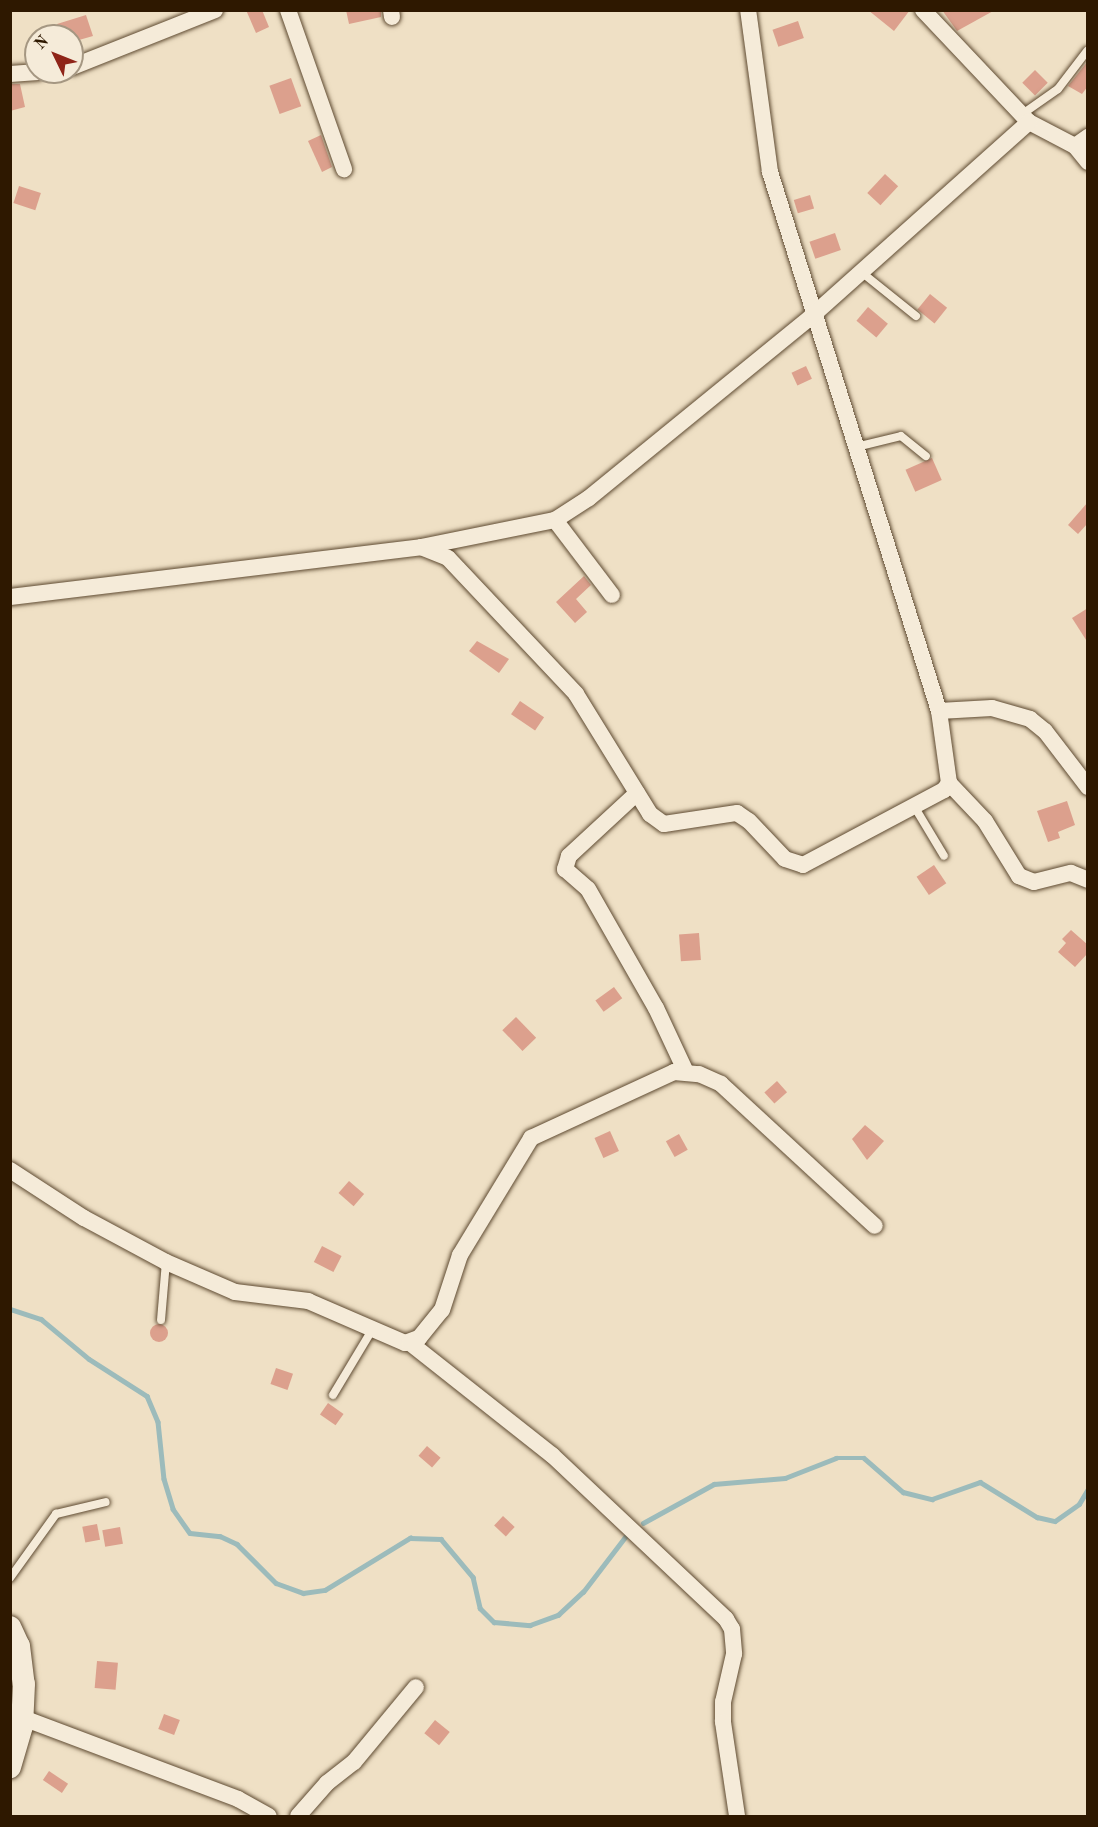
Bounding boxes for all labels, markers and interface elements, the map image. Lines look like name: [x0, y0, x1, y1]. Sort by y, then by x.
north arrow: [24, 24, 84, 84]
text: N: [32, 33, 52, 53]

